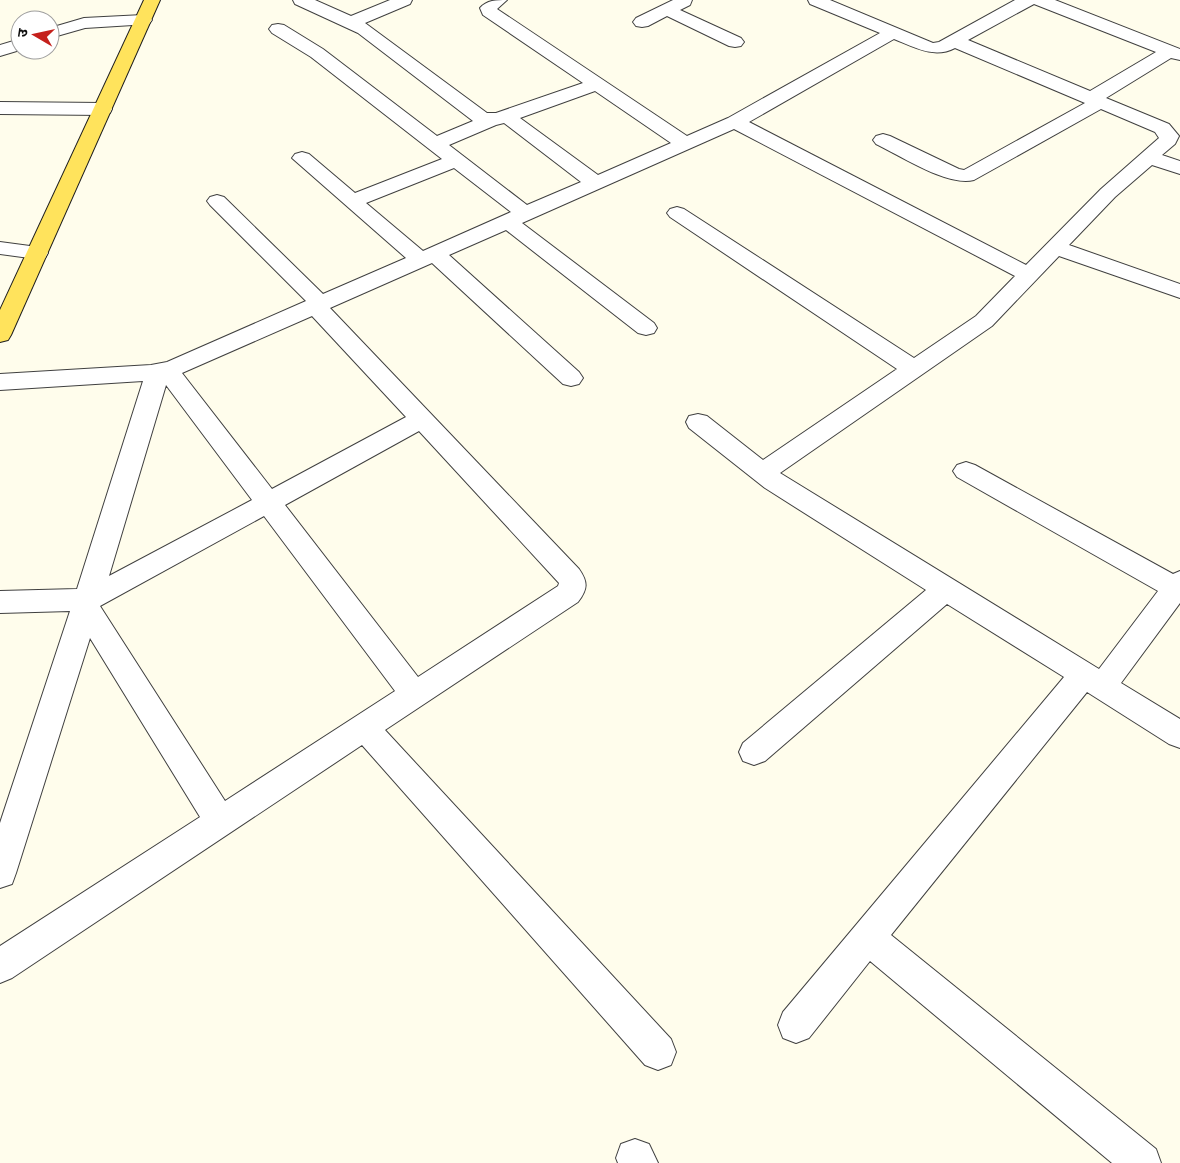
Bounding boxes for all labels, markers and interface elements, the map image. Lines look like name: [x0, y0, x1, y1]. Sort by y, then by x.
north arrow: [10, 10, 60, 60]
text: उ: [13, 27, 32, 38]

